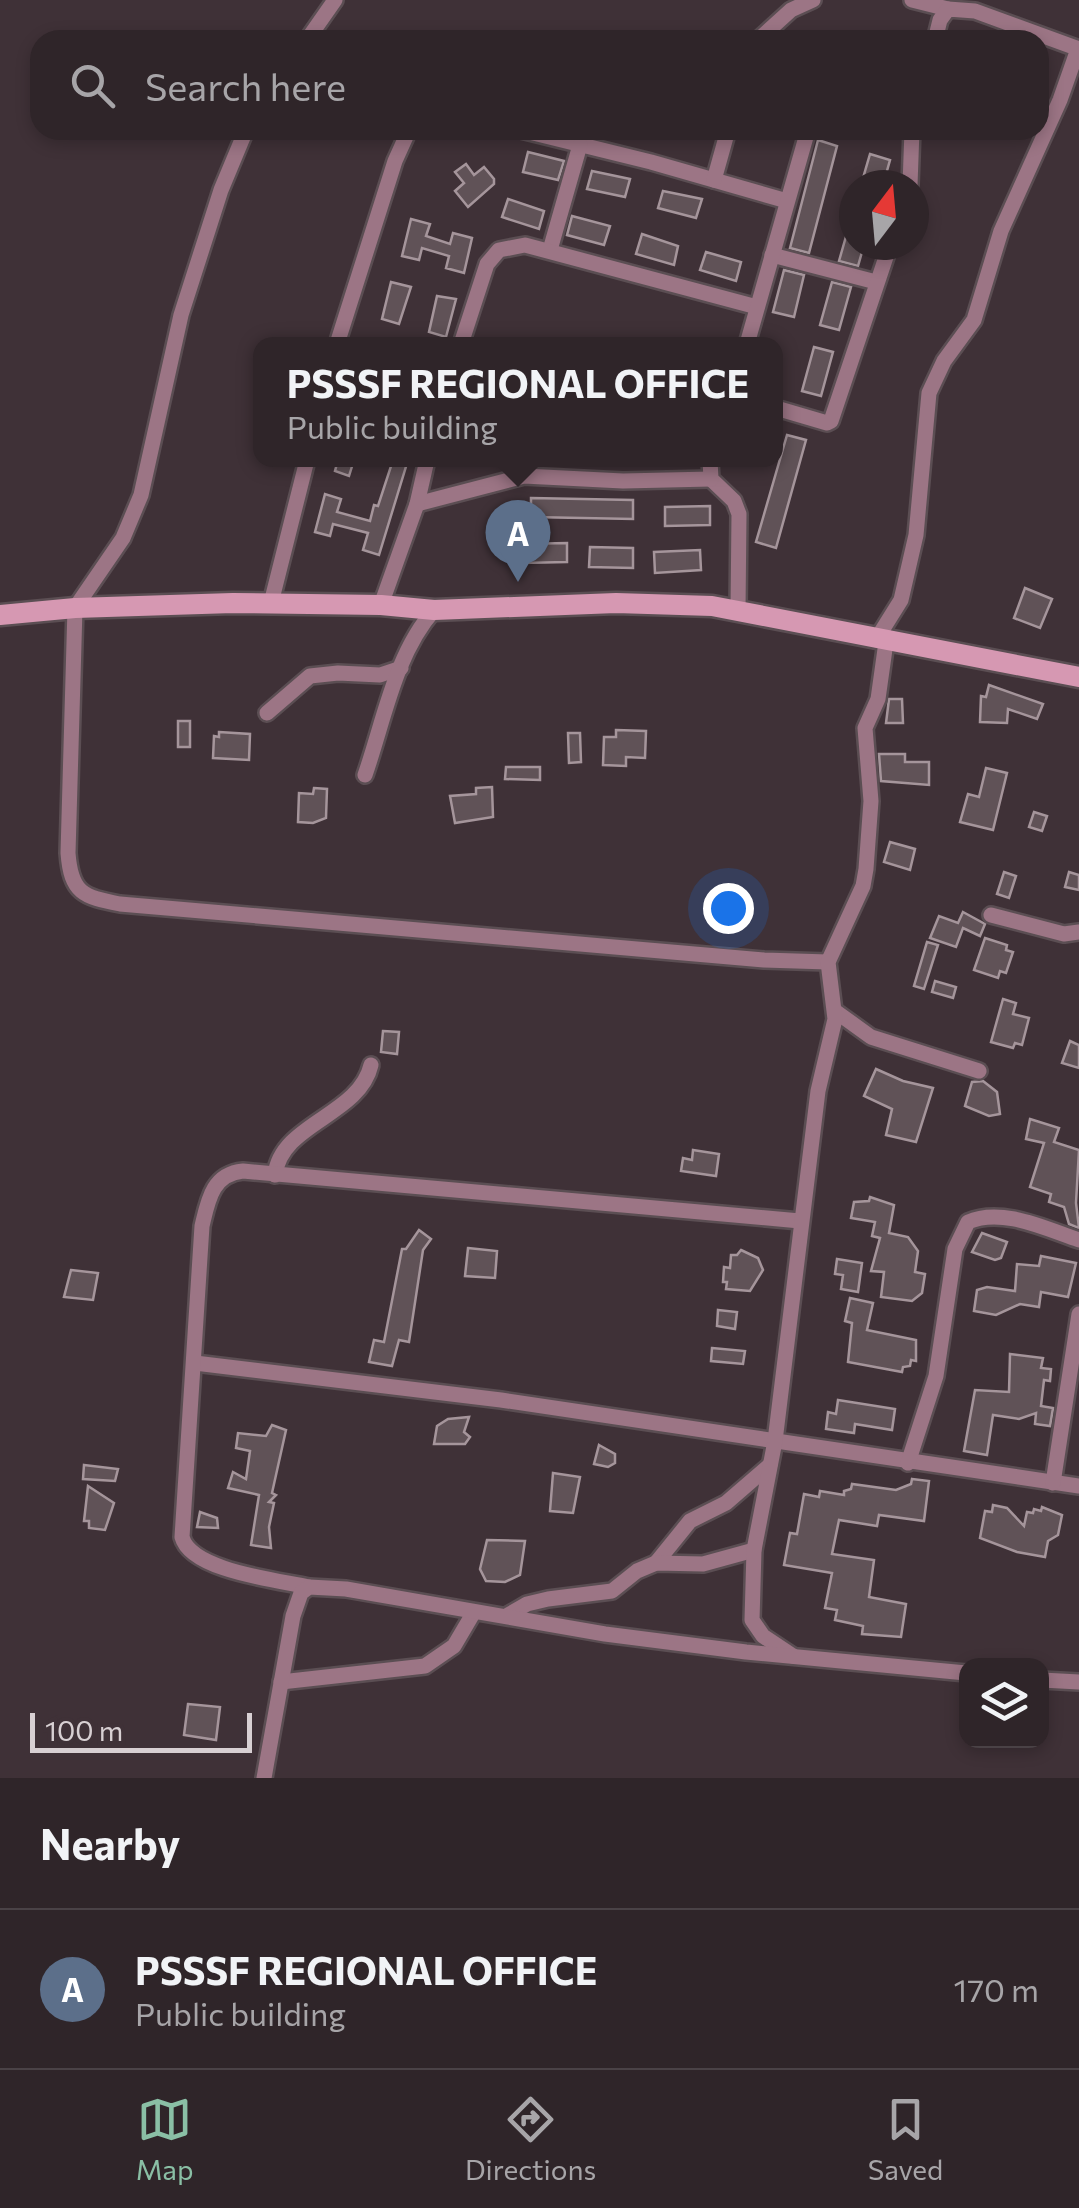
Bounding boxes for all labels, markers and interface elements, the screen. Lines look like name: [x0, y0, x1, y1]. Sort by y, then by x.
search box: [30, 30, 1049, 140]
icon: search: [65, 58, 120, 113]
text: Search here: [145, 62, 346, 109]
north arrow: [839, 170, 929, 260]
popup: [253, 337, 783, 467]
text: PSSSF REGIONAL OFFICE: [287, 359, 749, 406]
text: Public building: [287, 406, 498, 446]
pin: A: [486, 500, 550, 582]
your location: [703, 883, 754, 934]
map controls: [959, 1658, 1049, 1748]
button: layers: [959, 1658, 1049, 1748]
scale bar: [30, 1708, 252, 1752]
text: 100 m: [45, 1713, 123, 1747]
text: Nearby: [40, 1817, 180, 1869]
text: PSSSF REGIONAL OFFICE: [135, 1946, 597, 1993]
text: A: [61, 1969, 84, 2009]
text: 170 m: [954, 1969, 1039, 2009]
text: Public building: [135, 1993, 346, 2033]
tab: Map: [136, 2092, 193, 2186]
tab: Directions: [465, 2092, 596, 2186]
tab: Saved: [868, 2092, 943, 2186]

